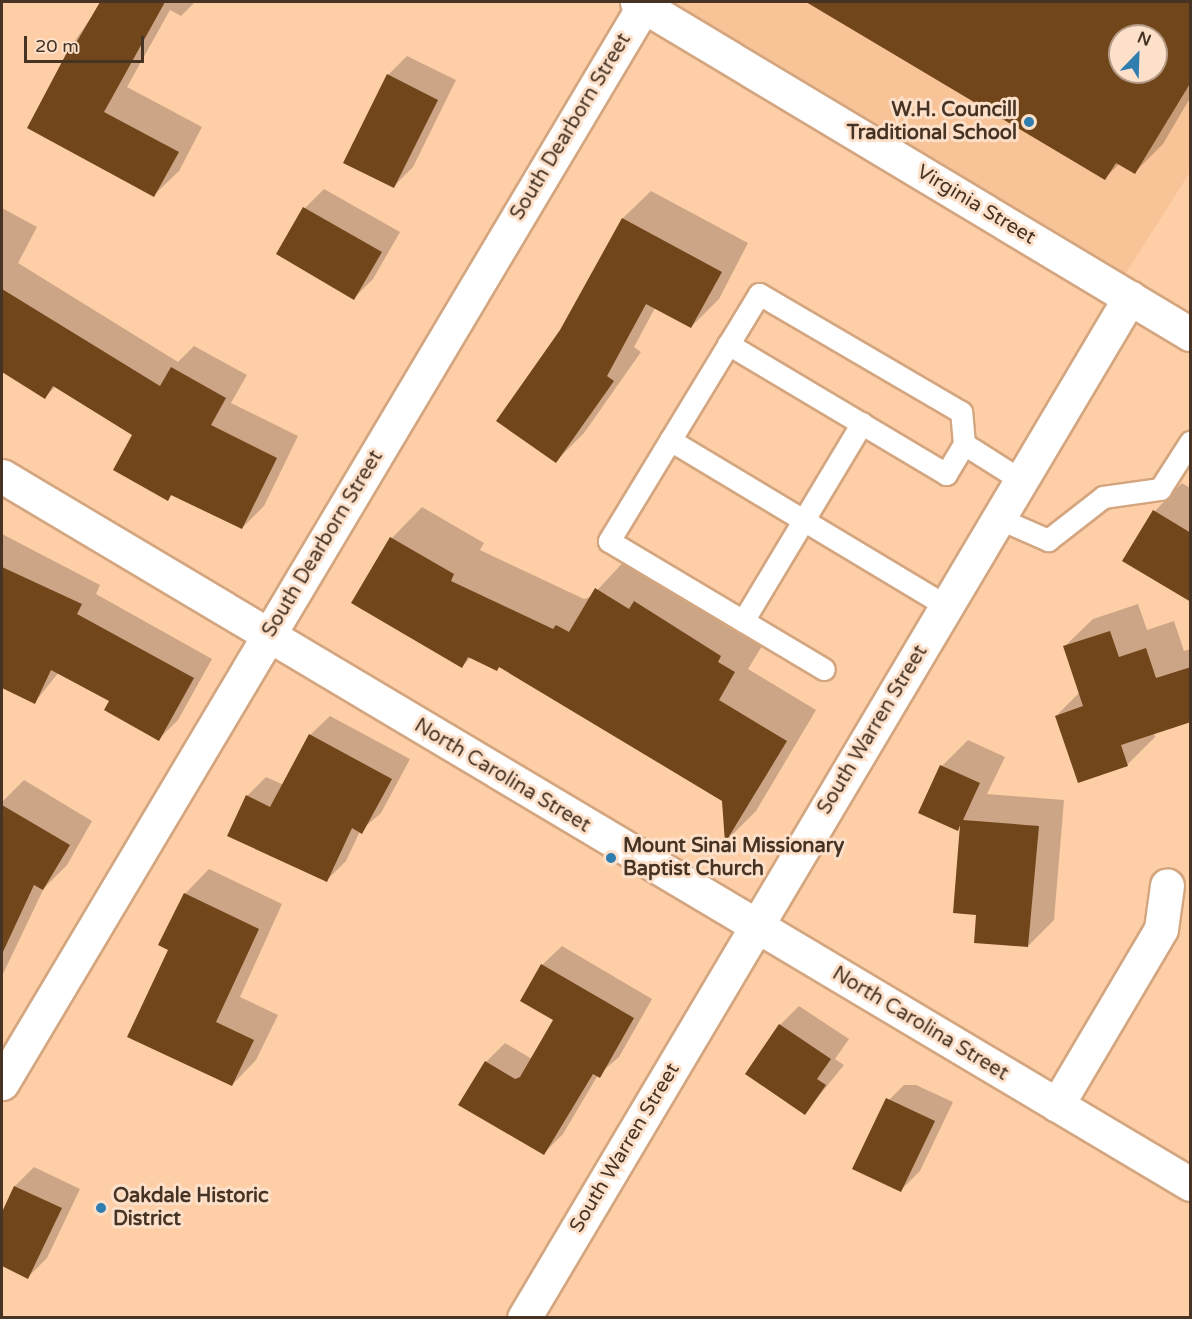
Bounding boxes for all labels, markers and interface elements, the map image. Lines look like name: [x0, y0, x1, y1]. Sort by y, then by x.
scale bar: [27, 24, 147, 62]
north arrow: [1108, 24, 1168, 84]
text: N: [1134, 28, 1154, 51]
street label: South Dearborn Street: [506, 29, 636, 225]
text: 20 m: [35, 35, 79, 57]
place label: W.H. Councill Traditional School: [847, 98, 1017, 145]
marker: W.H. Councill Traditional School: [1022, 115, 1036, 129]
street label: Virginia Street: [912, 160, 1040, 250]
street label: South Dearborn Street: [258, 446, 388, 642]
street label: South Warren Street: [813, 641, 933, 819]
street label: North Carolina Street: [410, 714, 594, 838]
place label: Mount Sinai Missionary Baptist Church: [623, 834, 844, 881]
marker: Mount Sinai Missionary Baptist Church: [604, 851, 618, 865]
street label: North Carolina Street: [828, 962, 1012, 1086]
street label: South Warren Street: [565, 1059, 685, 1237]
place label: Oakdale Historic District: [113, 1184, 269, 1231]
marker: Oakdale Historic District: [94, 1201, 108, 1215]

